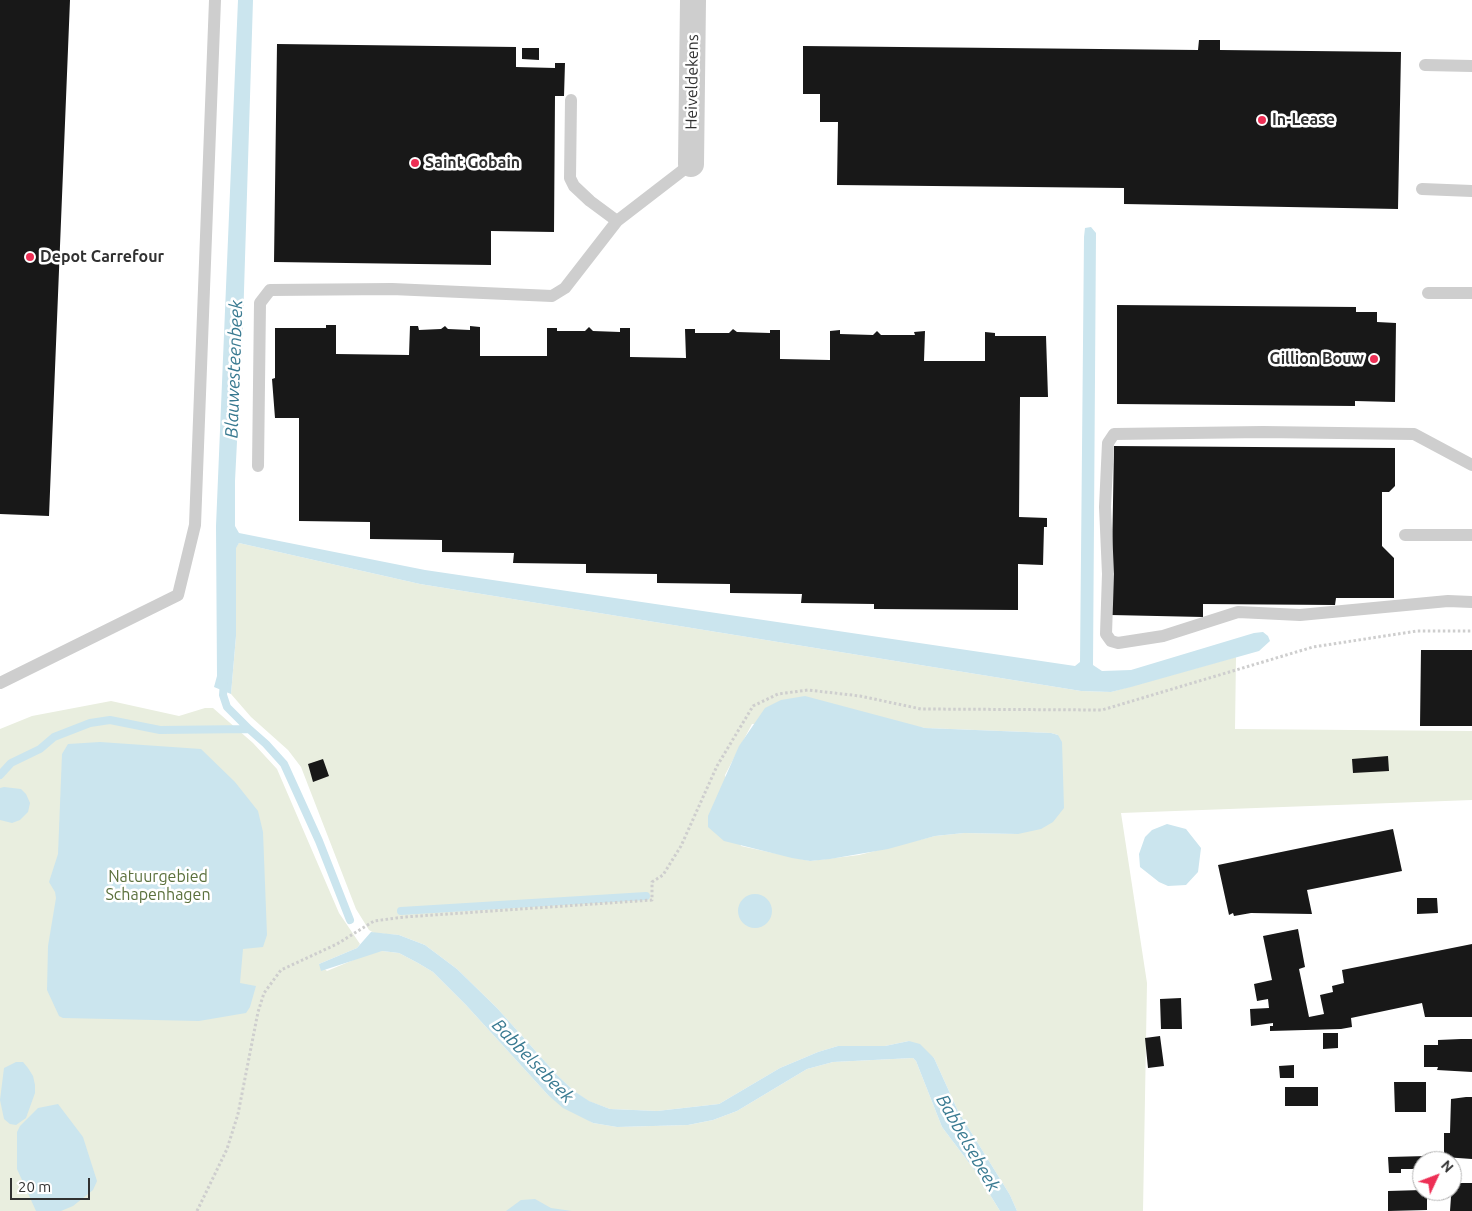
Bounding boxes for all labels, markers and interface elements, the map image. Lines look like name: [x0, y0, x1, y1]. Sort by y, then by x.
street label: Heiveldekens: [682, 34, 702, 130]
place label: In-Lease: [1272, 110, 1335, 130]
marker: In-Lease: [1256, 114, 1268, 126]
place label: Saint Gobain: [425, 153, 520, 173]
marker: Saint Gobain: [409, 157, 421, 169]
place label: Depot Carrefour: [40, 247, 164, 267]
marker: Depot Carrefour: [24, 251, 36, 263]
water label: Blauwesteenbeek: [221, 299, 247, 439]
place label: Gillion Bouw: [1270, 349, 1364, 369]
marker: Gillion Bouw: [1368, 353, 1380, 365]
park label: Natuurgebied Schapenhagen: [105, 867, 211, 905]
water label: Babbelsebeek: [488, 1014, 578, 1108]
water label: Babbelsebeek: [932, 1091, 1004, 1195]
north arrow: [1412, 1151, 1462, 1201]
text: N: [1438, 1157, 1457, 1176]
scale bar: [12, 1168, 92, 1200]
text: 20 m: [18, 1178, 51, 1195]

